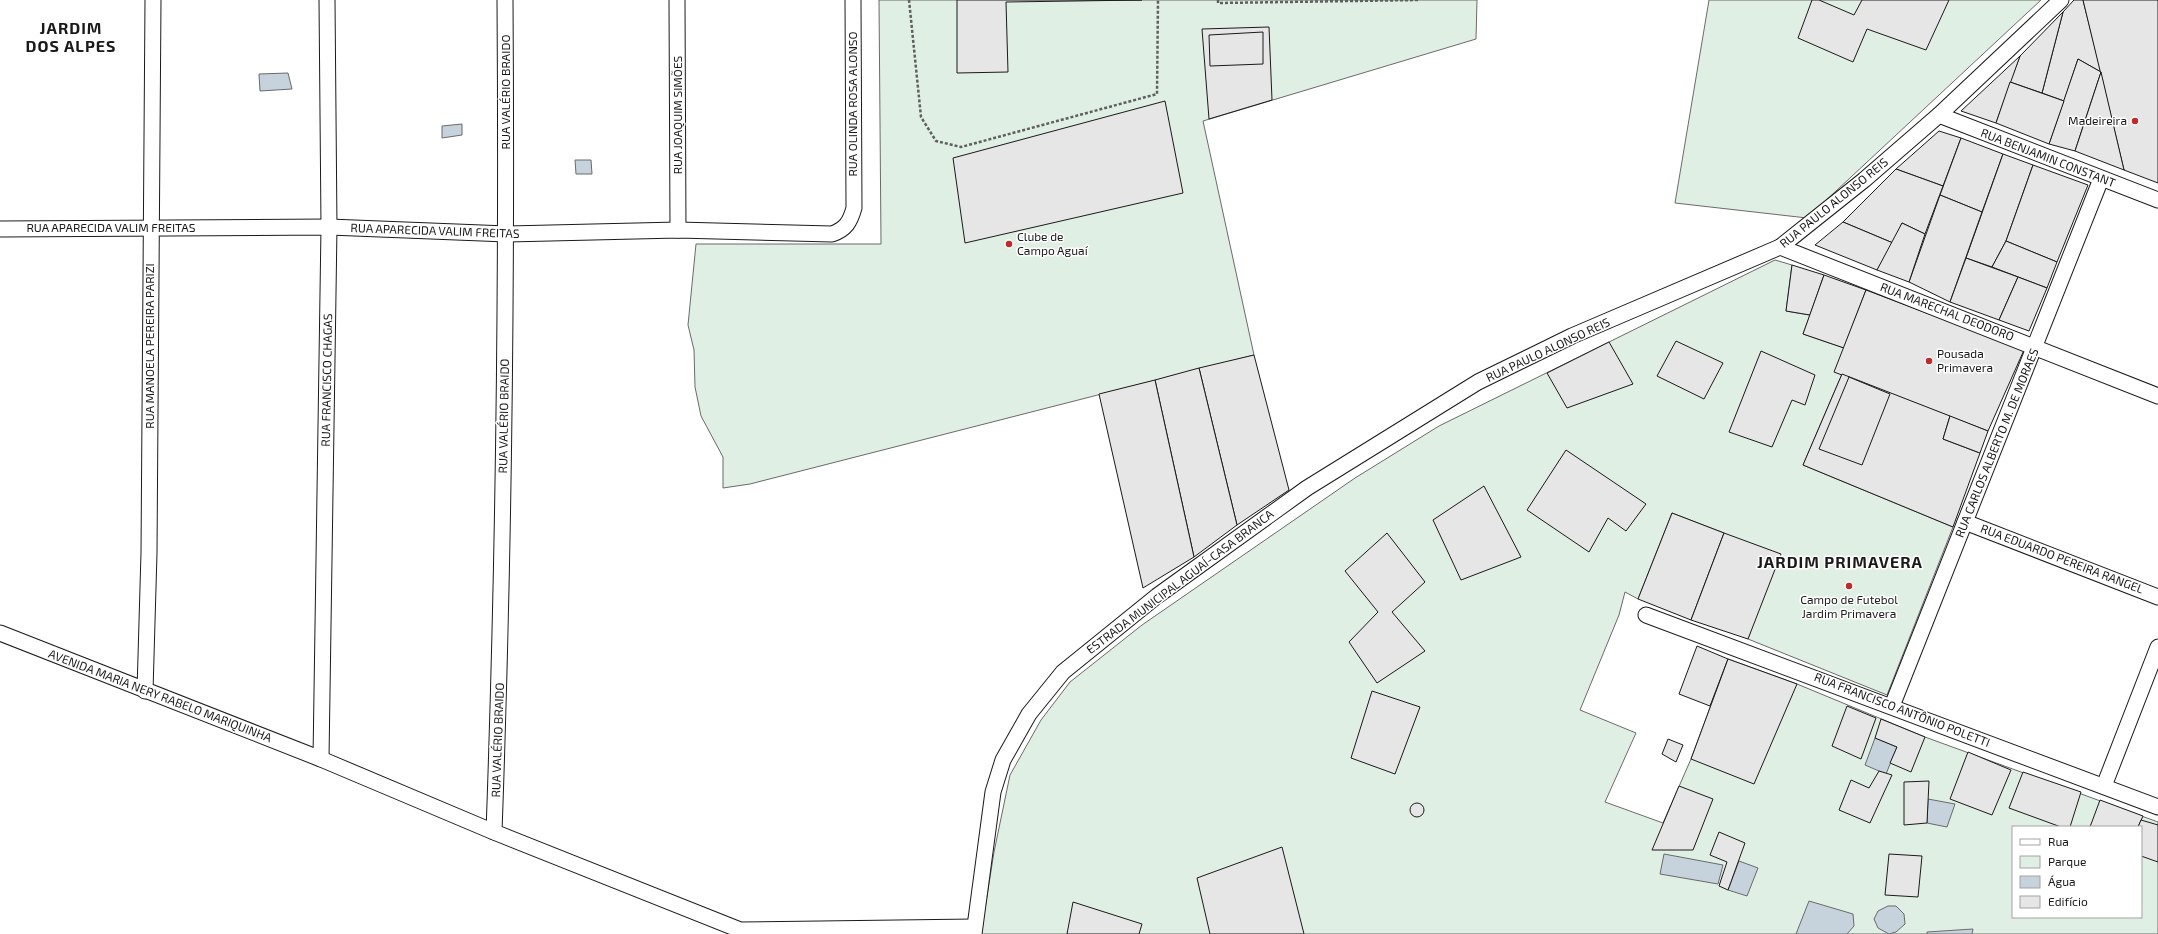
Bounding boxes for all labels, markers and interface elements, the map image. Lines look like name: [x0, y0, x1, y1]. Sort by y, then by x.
district label: JARDIM DOS ALPES: [26, 18, 116, 55]
street label: RUA OLINDA ROSA ALONSO: [845, 31, 859, 177]
street label: RUA VALÉRIO BRAIDO: [498, 35, 512, 149]
street label: RUA JOAQUIM SIMÕES: [670, 55, 685, 174]
place label: Madeireira: [2068, 113, 2127, 127]
marker: Madeireira: [2130, 116, 2140, 126]
street label: RUA BENJAMIN CONSTANT: [1979, 125, 2118, 189]
street label: RUA PAULO ALONSO REIS: [1777, 154, 1890, 250]
street label: RUA APARECIDA VALIM FREITAS: [26, 220, 196, 234]
street label: RUA APARECIDA VALIM FREITAS: [350, 220, 520, 240]
place label: Clube de Campo Aguaí: [1017, 229, 1089, 257]
marker: Clube de Campo Aguaí: [1004, 239, 1014, 249]
street label: RUA MANOELA PEREIRA PARIZI: [142, 263, 156, 429]
street label: RUA MARECHAL DEODORO: [1878, 279, 2016, 343]
street label: RUA FRANCISCO CHAGAS: [318, 313, 334, 447]
street label: RUA PAULO ALONSO REIS: [1483, 314, 1612, 384]
place label: Pousada Primavera: [1937, 346, 1993, 374]
street label: RUA CARLOS ALBERTO M. DE MORAES: [1952, 346, 2041, 539]
marker: Pousada Primavera: [1924, 356, 1934, 366]
street label: RUA VALÉRIO BRAIDO: [495, 358, 511, 474]
street label: ESTRADA MUNICIPAL AGUAÍ-CASA BRANCA: [1083, 506, 1276, 656]
street label: RUA EDUARDO PEREIRA RANGEL: [1979, 520, 2146, 596]
district label: JARDIM PRIMAVERA: [1757, 552, 1923, 571]
marker: Campo de Futebol Jardim Primavera: [1844, 581, 1854, 591]
place label: Campo de Futebol Jardim Primavera: [1800, 592, 1898, 620]
street label: AVENIDA MARIA NERY RABELO MARIQUINHA: [46, 646, 274, 745]
street label: RUA FRANCISCO ANTÔNIO POLETTI: [1813, 669, 1992, 749]
street label: RUA VALÉRIO BRAIDO: [488, 682, 506, 798]
legend: [2012, 826, 2142, 918]
text: Rua: [2048, 834, 2069, 848]
text: Parque: [2048, 854, 2086, 868]
text: Água: [2048, 874, 2076, 888]
text: Edifício: [2048, 894, 2088, 908]

